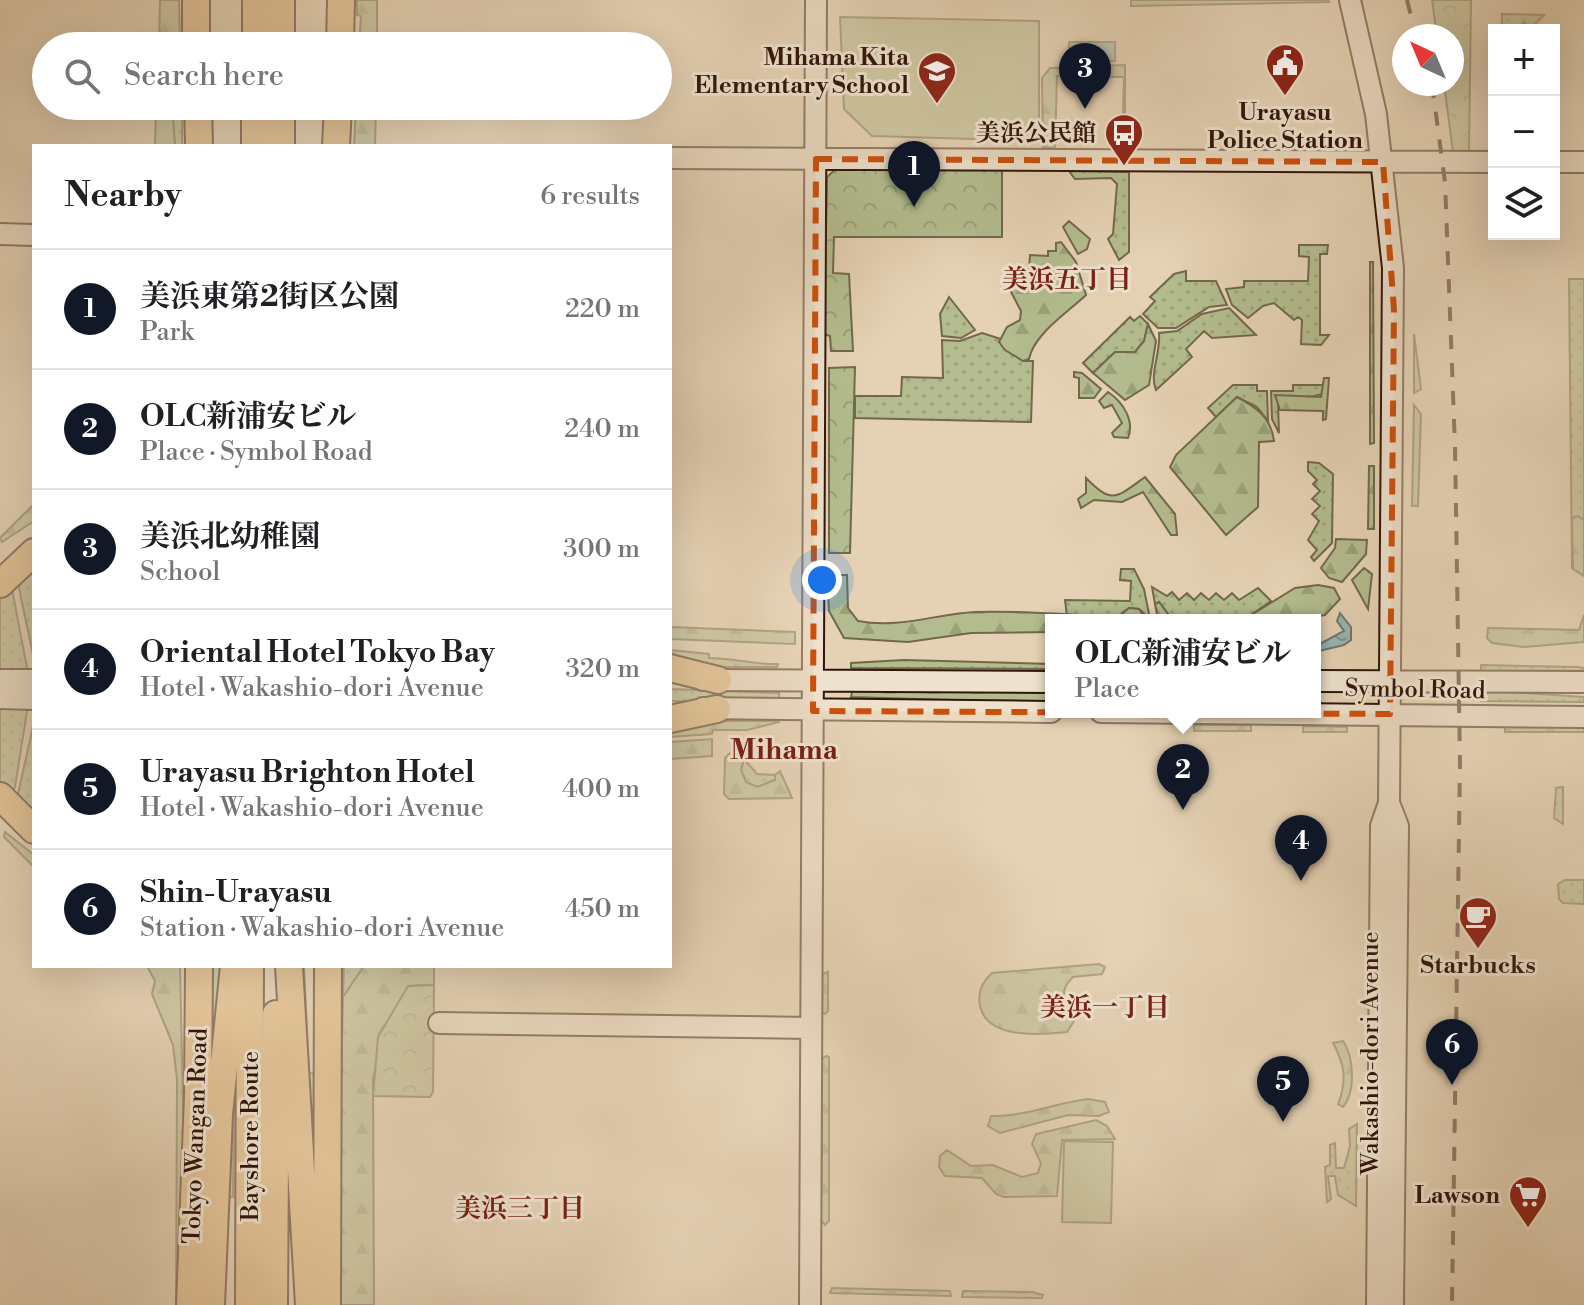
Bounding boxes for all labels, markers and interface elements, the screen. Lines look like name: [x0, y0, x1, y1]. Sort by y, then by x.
north arrow: [1392, 24, 1464, 96]
map controls: [1488, 24, 1560, 240]
button: +: [1488, 24, 1560, 96]
search box: [32, 32, 672, 120]
public building icon: Urayasu Police Station: [1264, 42, 1306, 97]
place label: Mihama Kita Elementary School: [694, 43, 910, 101]
pin: 3: [1059, 43, 1111, 109]
school or university icon: Mihama Kita Elementary School: [916, 50, 958, 105]
icon: search: [60, 54, 104, 98]
text: Search here: [124, 57, 284, 95]
button: −: [1488, 96, 1560, 168]
place label: Urayasu Police Station: [1207, 98, 1363, 156]
bus stop icon: 美浜公民館: [1103, 112, 1145, 167]
place label: 美浜公民館: [976, 119, 1096, 149]
pin: 1: [888, 141, 940, 207]
button: layers: [1488, 168, 1560, 240]
text: Nearby: [64, 175, 182, 217]
text: 6 results: [540, 180, 640, 212]
district label: 美浜五丁目: [1002, 264, 1132, 296]
text: 美浜東第2街区公園: [140, 278, 399, 316]
text: 1: [84, 293, 96, 325]
text: 220 m: [565, 293, 640, 325]
text: Park: [140, 316, 194, 348]
text: OLC新浦安ビル: [140, 398, 356, 436]
text: 2: [82, 413, 98, 445]
text: 240 m: [564, 413, 640, 445]
text: Place · Symbol Road: [140, 436, 373, 468]
text: 美浜北幼稚園: [140, 518, 320, 556]
text: 3: [82, 533, 98, 565]
text: 300 m: [563, 533, 640, 565]
text: School: [140, 556, 220, 588]
your location: [802, 560, 842, 600]
popup: [1045, 614, 1321, 718]
text: Oriental Hotel Tokyo Bay: [140, 634, 495, 672]
text: OLC新浦安ビル: [1075, 635, 1291, 673]
text: 4: [81, 653, 99, 685]
text: 320 m: [565, 653, 640, 685]
text: Hotel · Wakashio-dori Avenue: [140, 672, 484, 704]
text: Place: [1075, 673, 1140, 705]
street label: Symbol Road: [1344, 674, 1486, 706]
district label: Mihama: [730, 733, 839, 768]
pin: 2: [1157, 744, 1209, 810]
text: Urayasu Brighton Hotel: [140, 754, 475, 792]
text: 5: [82, 773, 98, 805]
text: 400 m: [562, 773, 640, 805]
text: Hotel · Wakashio-dori Avenue: [140, 792, 484, 824]
pin: 4: [1275, 815, 1327, 881]
text: Shin-Urayasu: [140, 874, 332, 912]
text: 6: [82, 893, 98, 925]
text: 450 m: [565, 893, 640, 925]
cafe icon: Starbucks: [1457, 895, 1499, 950]
text: Station · Wakashio-dori Avenue: [140, 912, 504, 944]
street label: Wakashio-dori Avenue: [1356, 931, 1386, 1176]
place label: Starbucks: [1420, 951, 1536, 981]
district label: 美浜一丁目: [1040, 992, 1170, 1024]
pin: 6: [1426, 1019, 1478, 1085]
street label: Tokyo Wangan Road: [177, 1027, 215, 1245]
street label: Bayshore Route: [236, 1051, 266, 1222]
pin: 5: [1257, 1056, 1309, 1122]
supermarket icon: Lawson: [1507, 1174, 1549, 1229]
place label: Lawson: [1414, 1181, 1500, 1211]
district label: 美浜三丁目: [455, 1193, 585, 1225]

